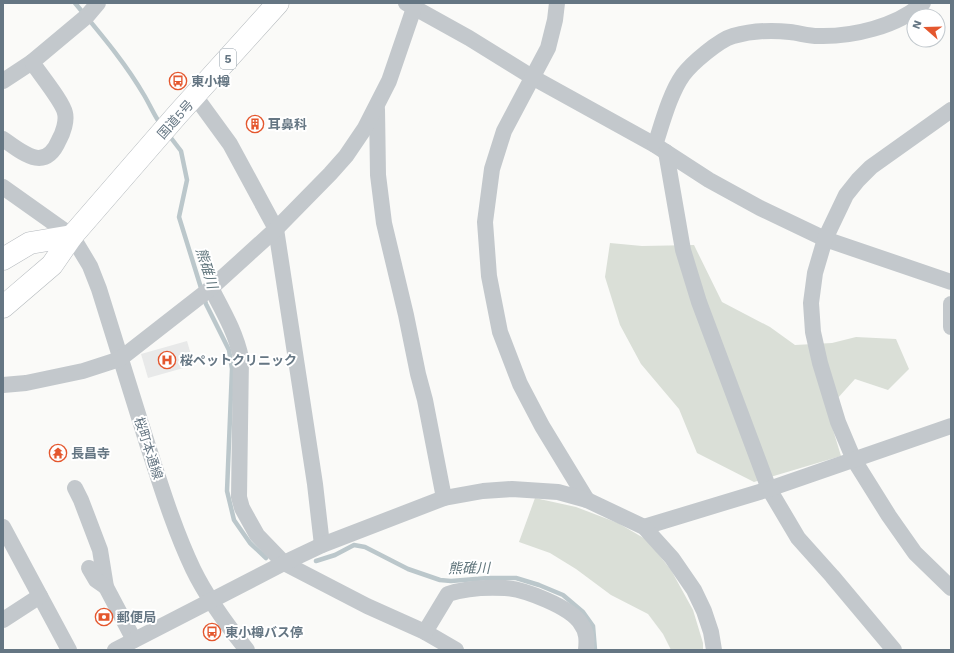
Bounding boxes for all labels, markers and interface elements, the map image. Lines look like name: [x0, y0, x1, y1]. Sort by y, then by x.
north arrow: [906, 8, 946, 48]
text: N: [910, 19, 925, 31]
road number: 5: [220, 49, 236, 69]
bus stop icon: 東小樽: [168, 71, 188, 91]
place label: 東小樽: [191, 74, 230, 89]
street label: 国道5号: [154, 97, 197, 142]
building icon: 耳鼻科: [245, 114, 265, 134]
place label: 耳鼻科: [268, 117, 307, 132]
water label: 熊碓川: [193, 246, 221, 292]
hospital icon: 桜ペットクリニック: [157, 350, 177, 370]
place label: 桜ペットクリニック: [180, 353, 297, 368]
street label: 桜町本通線: [131, 415, 166, 481]
temple icon: 長昌寺: [48, 443, 68, 463]
place label: 長昌寺: [71, 446, 110, 461]
water label: 熊碓川: [448, 560, 492, 576]
bank icon: 郵便局: [94, 607, 114, 627]
place label: 郵便局: [117, 610, 156, 625]
bus stop icon: 東小樽バス停: [202, 622, 222, 642]
place label: 東小樽バス停: [225, 625, 303, 640]

